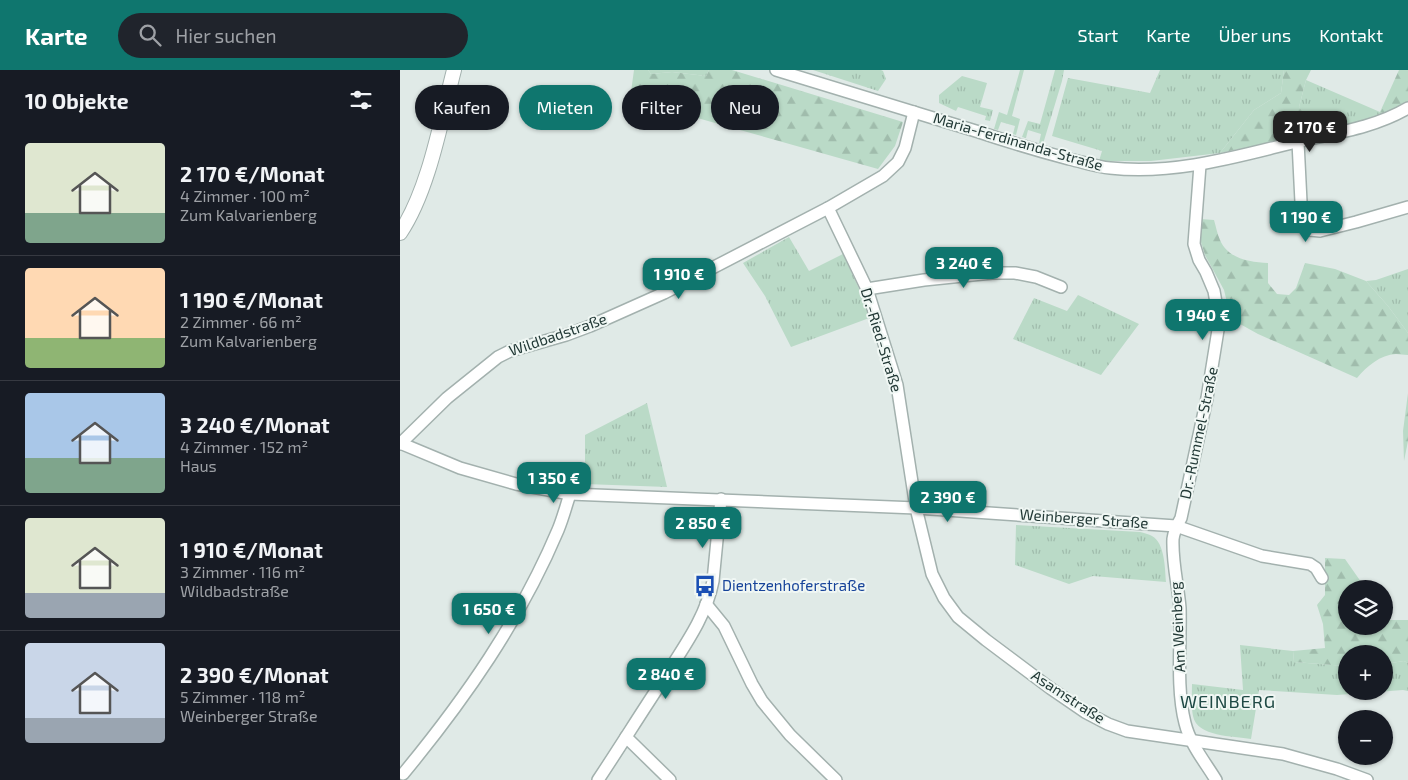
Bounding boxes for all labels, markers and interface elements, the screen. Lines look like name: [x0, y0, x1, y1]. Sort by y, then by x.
search box: [118, 13, 468, 58]
text: Karte: [25, 21, 88, 50]
icon: search: [136, 21, 164, 49]
text: Hier suchen: [176, 24, 277, 47]
text: Start: [1077, 24, 1118, 46]
text: Karte: [1146, 24, 1191, 46]
text: Über uns: [1219, 24, 1291, 46]
text: Kontakt: [1319, 24, 1383, 46]
chip: Kaufen: [415, 85, 509, 130]
chip: Mieten: [519, 85, 612, 130]
chip: Filter: [622, 85, 701, 130]
chip: Neu: [711, 85, 779, 130]
icon: filters: [347, 86, 375, 114]
text: 10 Objekte: [25, 88, 129, 113]
street label: Maria-Ferdinanda-Straße: [931, 108, 1105, 174]
pin: 2 170 €: [1264, 111, 1356, 153]
text: 2 170 €: [1284, 117, 1336, 136]
text: 2 170 €/Monat: [180, 161, 325, 186]
icon: home: [65, 163, 125, 223]
text: 4 Zimmer · 100 m²: [180, 186, 310, 205]
pin: 1 190 €: [1260, 200, 1352, 243]
text: Zum Kalvarienberg: [180, 205, 317, 224]
text: 1 190 €: [1281, 207, 1331, 226]
pin: 3 240 €: [918, 246, 1010, 289]
text: 3 240 €: [936, 253, 992, 272]
pin: 1 910 €: [633, 258, 725, 300]
text: 1 910 €: [654, 264, 704, 283]
street label: Dr.-Ried-Straße: [858, 285, 906, 394]
text: 1 190 €/Monat: [180, 287, 323, 312]
icon: home: [65, 288, 125, 348]
pin: 1 940 €: [1157, 298, 1249, 341]
text: 1 940 €: [1176, 305, 1230, 324]
street label: Wildbadstraße: [506, 309, 609, 359]
text: 2 Zimmer · 66 m²: [180, 312, 302, 331]
text: Zum Kalvarienberg: [180, 331, 317, 350]
street label: Dr.-Rummel-Straße: [1175, 365, 1221, 501]
text: 3 240 €/Monat: [180, 412, 330, 437]
icon: home: [65, 413, 125, 473]
text: 4 Zimmer · 152 m²: [180, 437, 308, 456]
text: Haus: [180, 456, 217, 475]
pin: 1 350 €: [508, 462, 600, 504]
text: 1 350 €: [528, 468, 580, 487]
pin: 2 390 €: [902, 480, 994, 523]
text: 2 390 €: [920, 487, 976, 506]
street label: Weinberger Straße: [1019, 505, 1149, 531]
pin: 2 850 €: [657, 506, 749, 549]
text: 2 850 €: [675, 513, 731, 532]
text: 1 910 €/Monat: [180, 537, 323, 562]
icon: home: [65, 538, 125, 598]
text: 3 Zimmer · 116 m²: [180, 562, 305, 581]
bus stop icon: Dientzenhoferstraße: [692, 573, 718, 599]
place label: Dientzenhoferstraße: [722, 576, 865, 594]
map controls: [1338, 580, 1393, 765]
button: layers: [1338, 580, 1393, 635]
text: Wildbadstraße: [180, 581, 289, 600]
street label: Am Weinberg: [1166, 581, 1188, 673]
pin: 1 650 €: [443, 592, 535, 635]
text: 1 650 €: [463, 599, 515, 618]
button: +: [1338, 645, 1393, 700]
pin: 2 840 €: [620, 658, 712, 700]
text: 2 390 €/Monat: [180, 662, 329, 687]
icon: home: [65, 663, 125, 723]
text: 2 840 €: [638, 664, 694, 683]
street label: Asamstraße: [1028, 666, 1109, 727]
text: 5 Zimmer · 118 m²: [180, 687, 305, 706]
district label: WEINBERG: [1180, 690, 1276, 712]
text: Weinberger Straße: [180, 706, 317, 725]
button: −: [1338, 710, 1393, 765]

